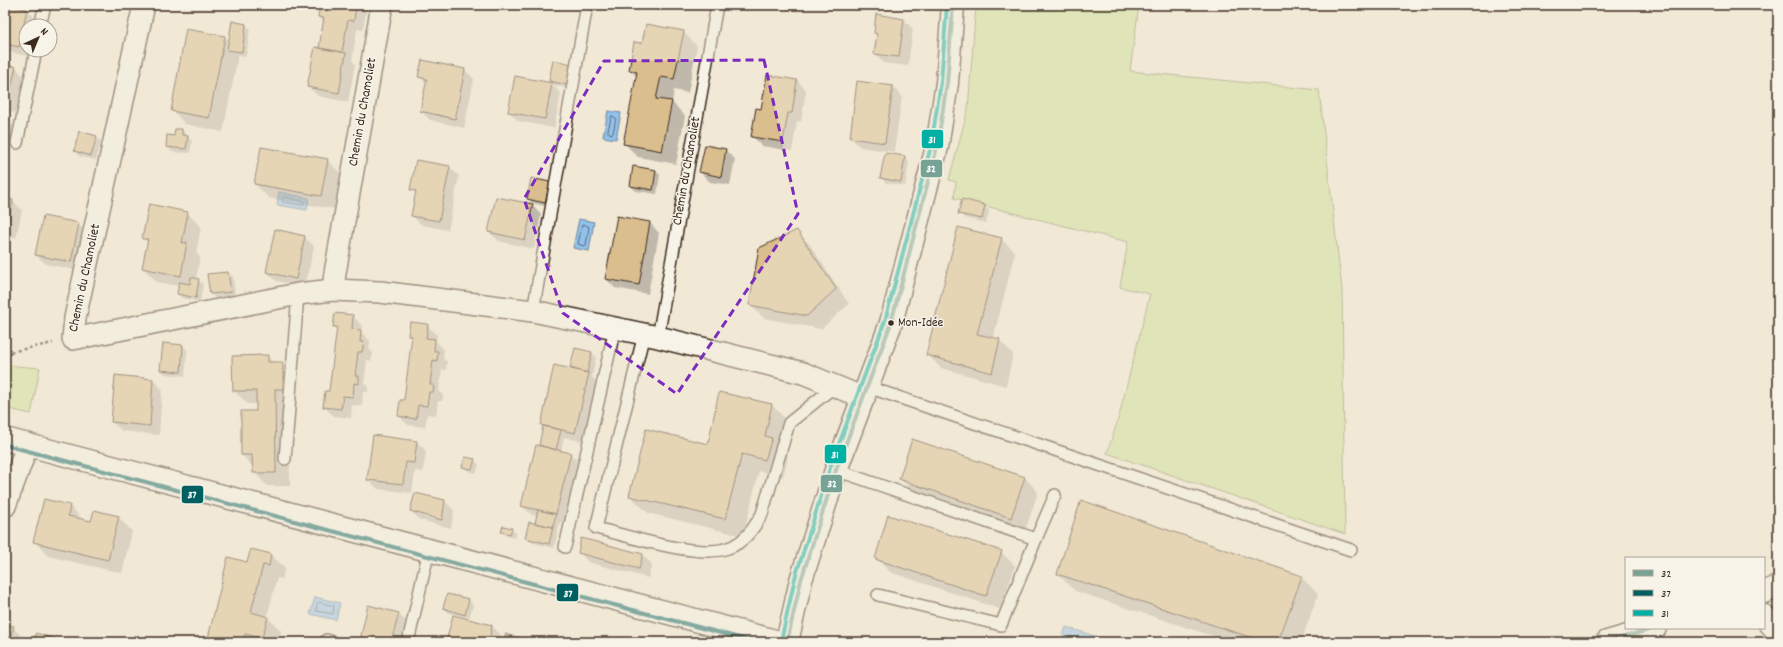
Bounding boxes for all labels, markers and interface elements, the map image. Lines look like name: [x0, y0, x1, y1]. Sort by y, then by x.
north arrow: [18, 18, 58, 58]
text: N: [36, 25, 51, 40]
street label: Chemin du Chamoliet: [344, 56, 382, 168]
street label: Chemin du Chamoliet: [668, 115, 706, 227]
line badge: 31: [921, 129, 944, 149]
text: 31: [928, 133, 936, 149]
line badge: 32: [920, 159, 943, 178]
text: 32: [926, 162, 936, 178]
street label: Chemin du Chamoliet: [64, 222, 106, 334]
place label: Mon-Idée: [898, 314, 944, 333]
marker: Mon-Idée: [886, 318, 896, 328]
line badge: 31: [824, 444, 847, 464]
text: 31: [831, 448, 839, 464]
line badge: 32: [820, 474, 843, 493]
text: 32: [827, 477, 837, 493]
line badge: 37: [181, 485, 204, 504]
text: 37: [187, 488, 197, 504]
legend: [1625, 557, 1765, 629]
text: 32: [1661, 566, 1672, 583]
line badge: 37: [556, 583, 579, 602]
text: 37: [1661, 586, 1671, 603]
text: 37: [563, 587, 573, 603]
text: 31: [1661, 606, 1669, 623]

